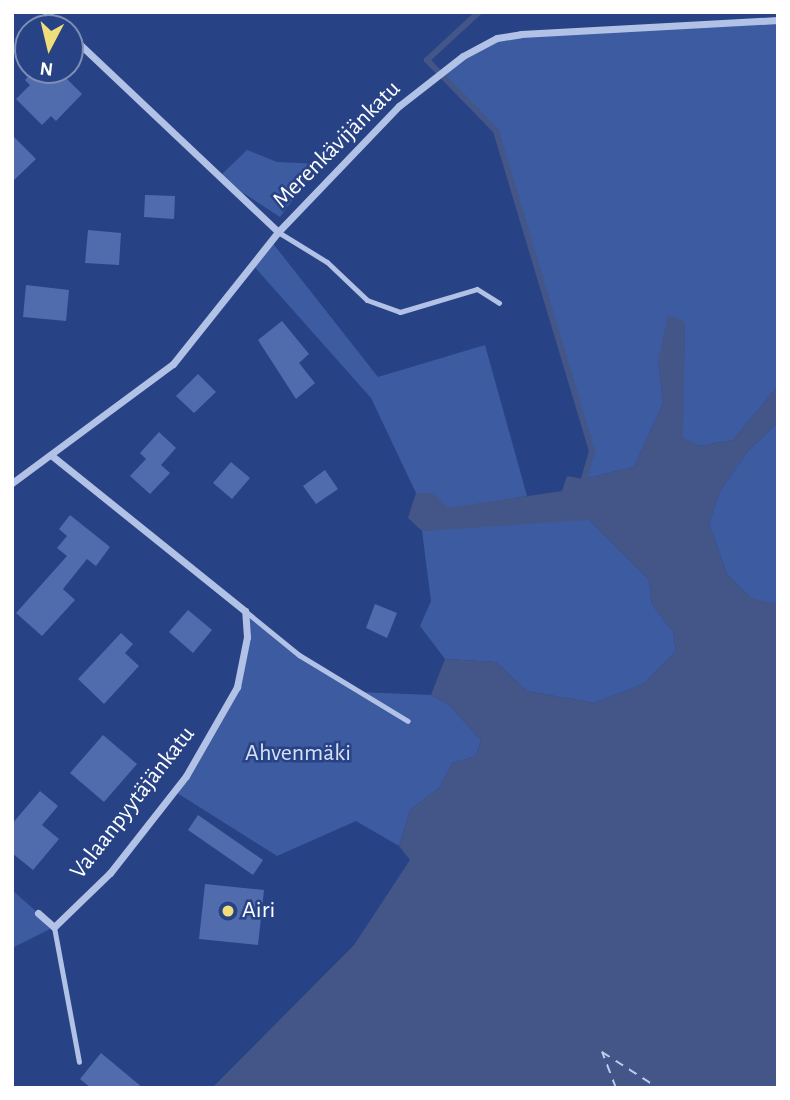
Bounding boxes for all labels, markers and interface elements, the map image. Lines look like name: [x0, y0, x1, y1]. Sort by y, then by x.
north arrow: [14, 14, 84, 84]
text: N: [39, 58, 54, 79]
street label: Merenkävijänkatu: [267, 75, 407, 215]
street label: Valaanpyytäjänkatu: [64, 721, 202, 885]
park label: Ahvenmäki: [245, 740, 351, 768]
place label: Airi: [242, 897, 275, 925]
marker: Airi: [220, 903, 236, 919]

